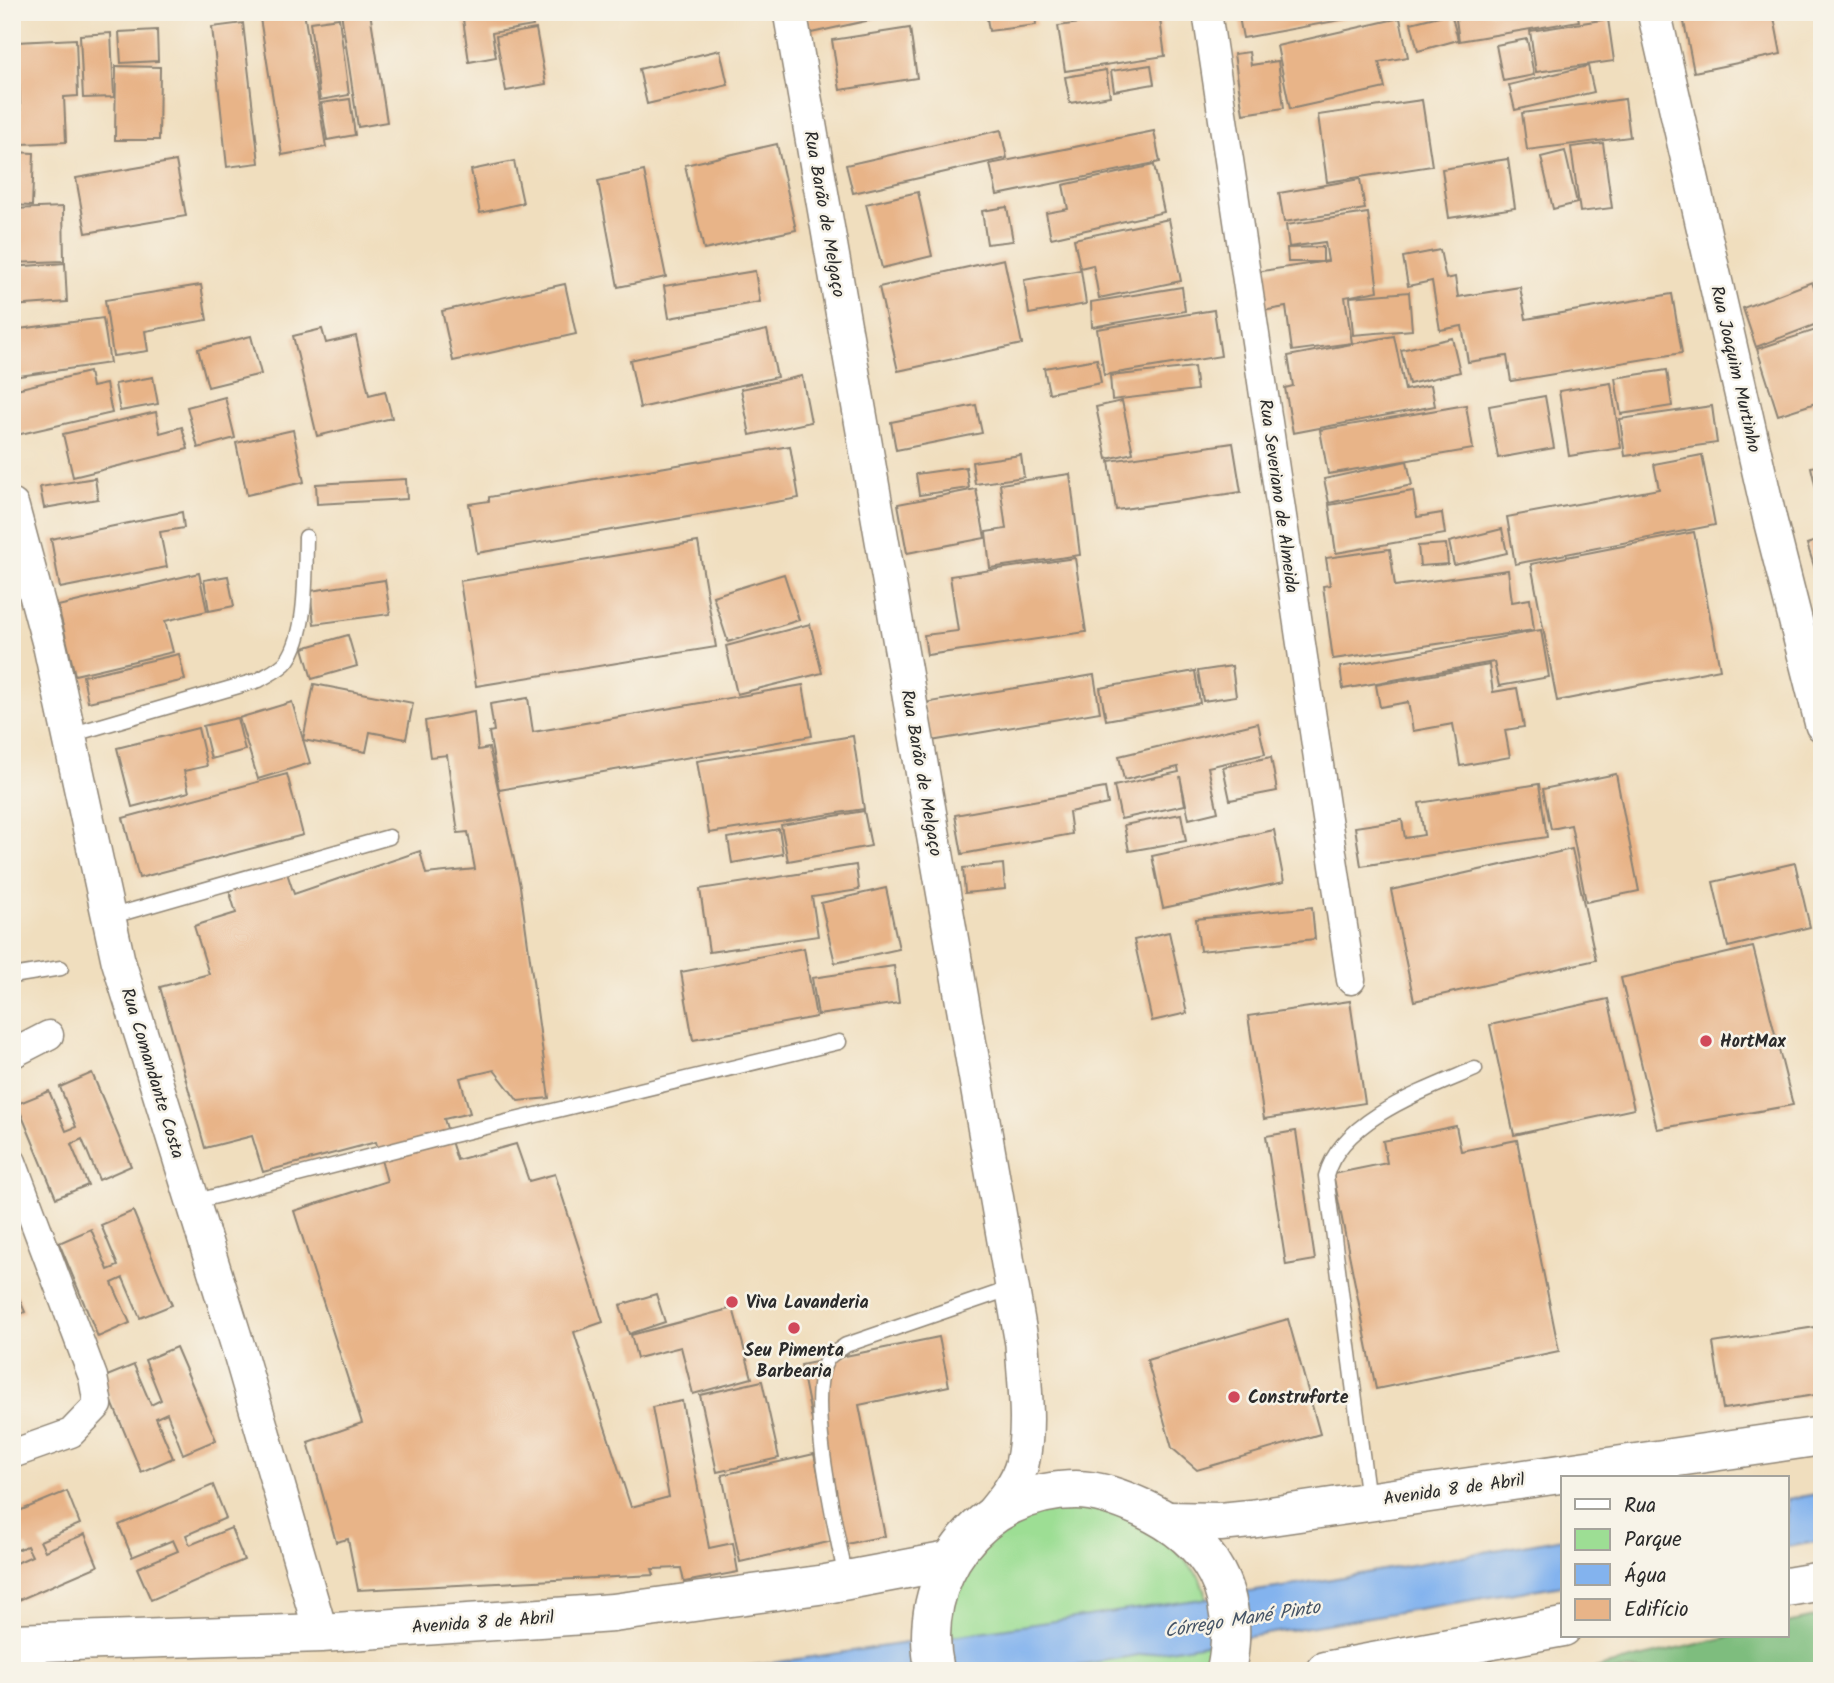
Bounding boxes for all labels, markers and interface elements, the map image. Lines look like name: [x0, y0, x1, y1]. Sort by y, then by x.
street label: Rua Barão de Melgaço: [795, 129, 852, 300]
street label: Rua Joaquim Murtinho: [1701, 283, 1768, 456]
street label: Rua Severiano de Almeida: [1250, 397, 1305, 595]
street label: Rua Barão de Melgaço: [892, 688, 949, 859]
street label: Rua Comandante Costa: [112, 984, 191, 1163]
place label: HortMax: [1720, 1028, 1786, 1057]
marker: HortMax: [1698, 1033, 1714, 1049]
place label: Viva Lavanderia: [746, 1289, 869, 1318]
marker: Viva Lavanderia: [724, 1294, 740, 1310]
marker: Seu Pimenta Barbearia: [786, 1320, 802, 1336]
place label: Seu Pimenta Barbearia: [744, 1337, 844, 1387]
place label: Construforte: [1248, 1384, 1349, 1413]
marker: Construforte: [1226, 1389, 1242, 1405]
street label: Avenida 8 de Abril: [1382, 1466, 1527, 1515]
legend: [1561, 1476, 1788, 1638]
text: Rua: [1624, 1490, 1656, 1523]
text: Parque: [1624, 1524, 1682, 1557]
text: Água: [1624, 1560, 1667, 1593]
water label: Córrego Mané Pinto: [1162, 1593, 1324, 1647]
text: Edifício: [1624, 1594, 1689, 1627]
street label: Avenida 8 de Abril: [411, 1604, 556, 1643]

